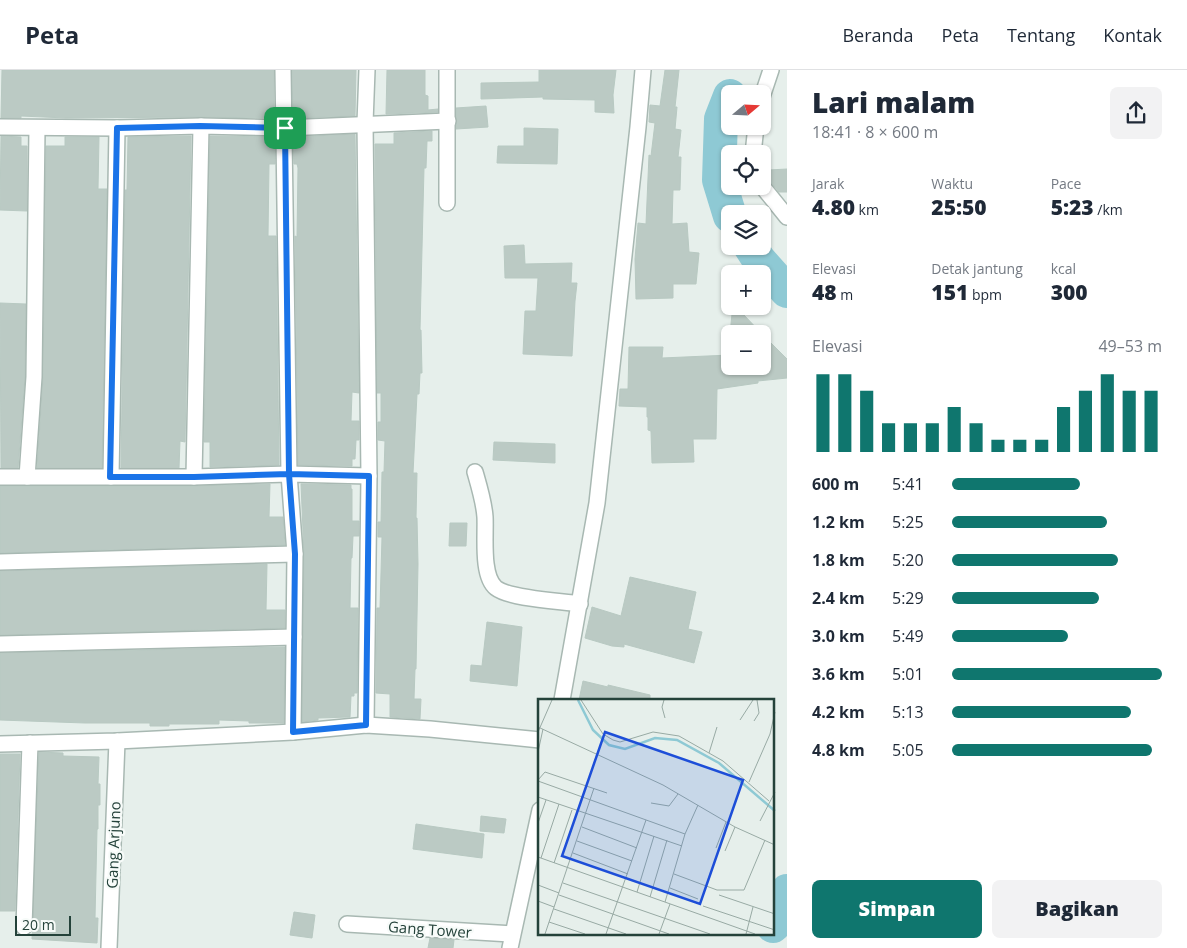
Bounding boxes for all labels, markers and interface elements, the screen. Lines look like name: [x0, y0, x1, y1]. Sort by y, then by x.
text: Peta: [25, 18, 79, 51]
text: Beranda: [842, 23, 914, 47]
text: Peta: [942, 23, 979, 47]
text: Tentang: [1007, 23, 1075, 47]
text: Kontak: [1103, 23, 1162, 47]
text: Lari malam: [812, 83, 975, 121]
north arrow: [721, 85, 771, 135]
map controls: [721, 85, 771, 375]
button: share: [1110, 87, 1162, 139]
pin: [264, 107, 306, 149]
icon: arrive: [271, 114, 299, 142]
text: 18:41 · 8 × 600 m: [812, 121, 938, 143]
button: locate: [721, 145, 771, 195]
text: Jarak: [812, 174, 844, 193]
text: Waktu: [931, 174, 973, 193]
text: Pace: [1051, 174, 1081, 193]
text: 4.80: [812, 193, 855, 221]
text: 25:50: [931, 193, 987, 221]
text: 5:23: [1051, 193, 1094, 221]
text: km: [855, 200, 879, 219]
text: /km: [1094, 200, 1123, 219]
button: layers: [721, 205, 771, 255]
text: Elevasi: [812, 259, 856, 278]
text: Detak jantung: [931, 259, 1023, 278]
text: kcal: [1051, 259, 1076, 278]
button: +: [721, 265, 771, 315]
text: 48: [812, 278, 837, 306]
text: 151: [931, 278, 968, 306]
text: 300: [1051, 278, 1088, 306]
text: m: [837, 285, 853, 304]
text: bpm: [968, 285, 1002, 304]
button: −: [721, 325, 771, 375]
text: Elevasi: [812, 335, 862, 357]
text: 49–53 m: [1098, 335, 1162, 357]
text: 600 m: [812, 473, 859, 495]
text: 5:41: [892, 473, 924, 495]
text: 1.2 km: [812, 511, 865, 533]
text: 5:25: [892, 511, 924, 533]
text: 1.8 km: [812, 549, 865, 571]
text: 5:20: [892, 549, 924, 571]
text: 2.4 km: [812, 587, 865, 609]
text: 5:29: [892, 587, 924, 609]
text: 3.0 km: [812, 625, 865, 647]
text: 5:49: [892, 625, 924, 647]
text: 3.6 km: [812, 663, 865, 685]
text: 5:01: [892, 663, 924, 685]
inset map: [538, 699, 774, 936]
text: 4.2 km: [812, 701, 865, 723]
text: 5:13: [892, 701, 924, 723]
text: 4.8 km: [812, 739, 865, 761]
text: 5:05: [892, 739, 924, 761]
street label: Gang Arjuno: [101, 801, 125, 889]
button: Simpan: [812, 880, 982, 938]
button: Bagikan: [992, 880, 1162, 938]
scale bar: [15, 913, 71, 936]
text: 20 m: [22, 915, 55, 934]
street label: Gang Tower: [387, 916, 473, 942]

